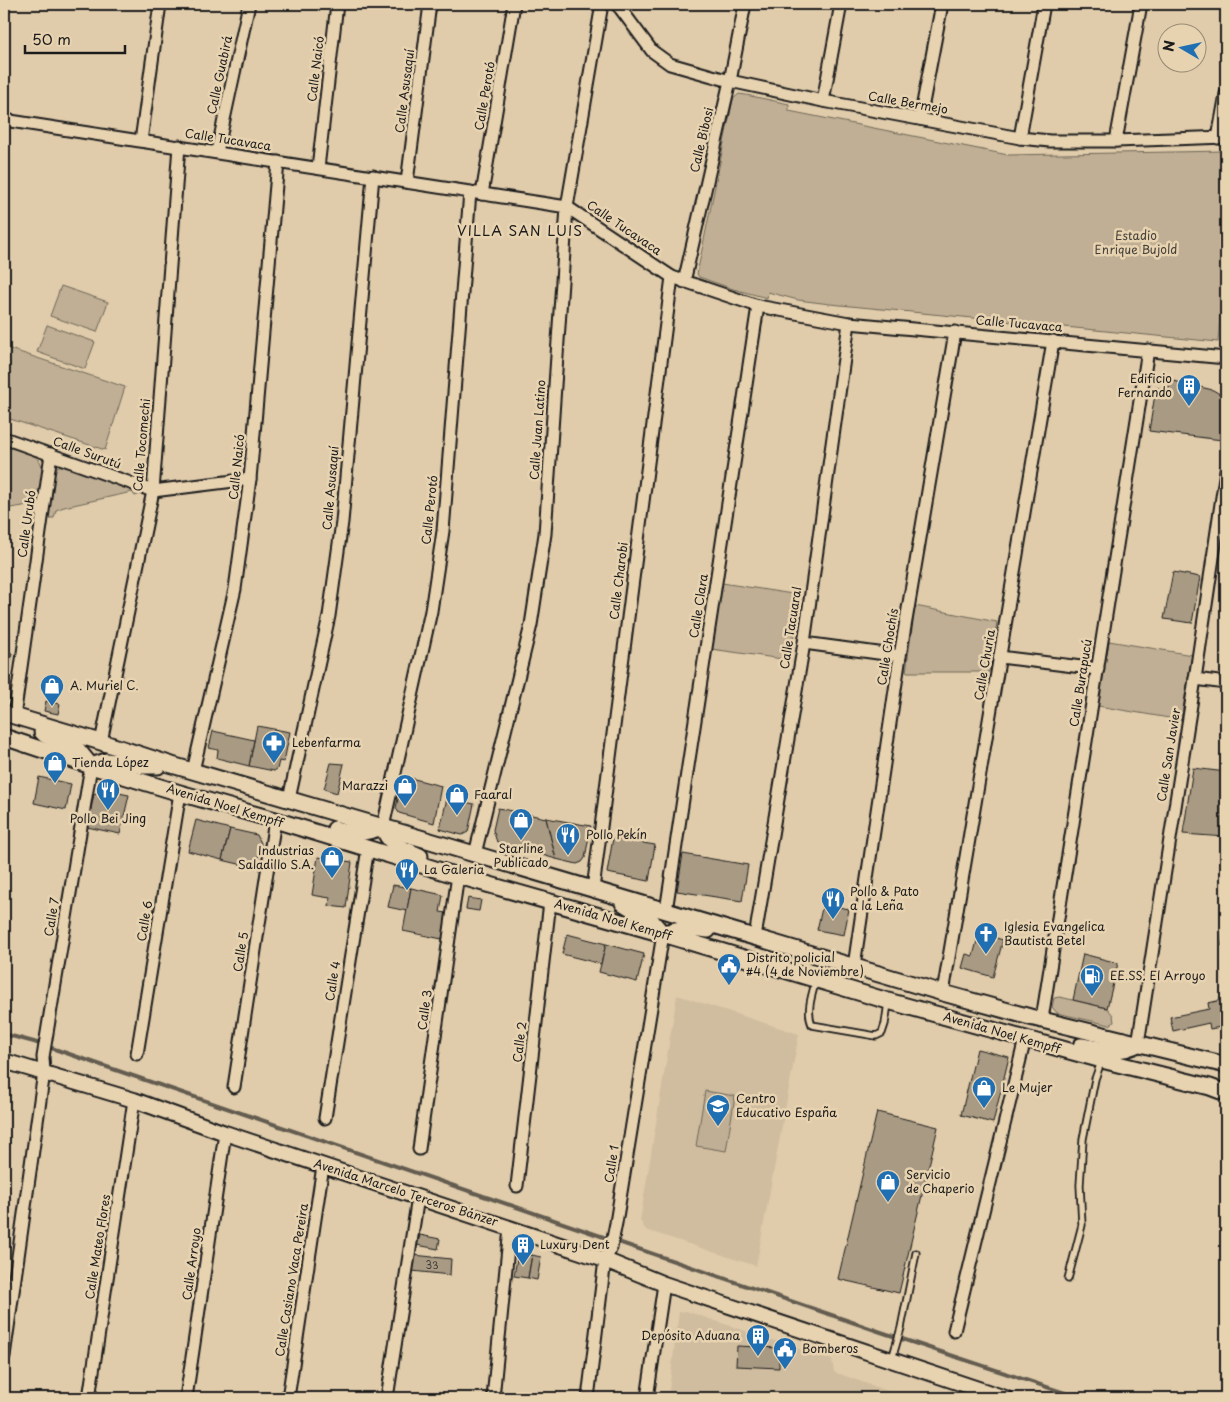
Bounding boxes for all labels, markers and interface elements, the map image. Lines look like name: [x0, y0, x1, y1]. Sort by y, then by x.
scale bar: [25, 22, 125, 54]
north arrow: [1158, 22, 1208, 72]
text: 50 m: [32, 27, 71, 50]
street label: Calle Guabirá: [202, 33, 236, 116]
street label: Calle Naicó: [302, 35, 328, 103]
text: N: [1157, 39, 1180, 53]
street label: Calle Asusaquí: [390, 48, 418, 134]
street label: Calle Perotó: [469, 60, 499, 132]
street label: Calle Bermejo: [867, 86, 950, 118]
street label: Calle Bibosi: [685, 105, 717, 174]
street label: Calle Tucavaca: [184, 123, 273, 155]
street label: Calle Tucavaca: [583, 195, 666, 259]
district label: VILLA SAN LUIS: [457, 220, 583, 241]
park label: Estadio Enrique Bujold: [1095, 226, 1177, 258]
street label: Calle Tucavaca: [975, 310, 1064, 336]
place label: Edificio Fernando: [1118, 369, 1172, 401]
building icon: Edificio Fernando: [1176, 373, 1202, 407]
street label: Calle Juan Latino: [525, 379, 550, 481]
street label: Calle Tocomechi: [128, 398, 154, 492]
street label: Calle Surutú: [51, 431, 124, 473]
street label: Calle Naicó: [224, 433, 248, 501]
street label: Calle Asusaquí: [317, 445, 343, 531]
street label: Calle Perotó: [416, 474, 442, 546]
street label: Calle Urubó: [12, 489, 40, 559]
street label: Calle Charobi: [604, 541, 632, 621]
street label: Calle Clara: [684, 572, 712, 639]
street label: Calle Tacuaral: [775, 585, 805, 670]
street label: Calle Chochís: [872, 606, 902, 687]
street label: Calle Churia: [969, 627, 999, 702]
street label: Calle Burapucú: [1064, 638, 1096, 728]
shop icon: A. Muriel C.: [39, 673, 65, 707]
place label: A. Muriel C.: [70, 676, 139, 694]
street label: Calle San Javier: [1152, 706, 1184, 803]
pharmacy icon: Lebenfarma: [261, 730, 287, 764]
place label: Lebenfarma: [292, 733, 361, 751]
shop icon: Tienda López: [42, 750, 68, 784]
place label: Tienda López: [72, 753, 149, 771]
shop icon: Marazzi: [392, 773, 418, 807]
place label: Marazzi: [342, 776, 388, 794]
restaurant icon: Pollo Bei Jing: [95, 777, 121, 811]
street label: Avenida Noel Kempff: [165, 779, 287, 832]
shop icon: Faaral: [444, 782, 470, 816]
place label: Faaral: [474, 785, 512, 803]
shop icon: Starline Publicado: [508, 807, 534, 841]
place label: Pollo Bei Jing: [70, 809, 146, 827]
restaurant icon: Pollo Pekín: [555, 822, 581, 856]
place label: Pollo Pekín: [586, 825, 647, 843]
place label: Starline Publicado: [494, 839, 549, 871]
place label: Industrias Saladillo S.A.: [238, 841, 315, 873]
shop icon: Industrias Saladillo S.A.: [319, 845, 345, 879]
restaurant icon: La Galeria: [394, 857, 420, 891]
place label: La Galeria: [424, 860, 485, 878]
place label: Pollo & Pato a la Leña: [850, 882, 919, 914]
restaurant icon: Pollo & Pato a la Leña: [820, 886, 846, 920]
street label: Avenida Noel Kempff: [553, 894, 675, 945]
street label: Calle 7: [39, 896, 63, 938]
street label: Calle 6: [132, 899, 156, 943]
place label: Iglesia Evangelica Bautista Betel: [1004, 917, 1105, 949]
church icon: Iglesia Evangelica Bautista Betel: [973, 921, 999, 955]
street label: Calle 5: [228, 930, 252, 973]
place label: Distrito policial #4 (4 de Noviembre): [746, 948, 864, 980]
public building icon: Distrito policial #4 (4 de Noviembre): [716, 952, 742, 986]
street label: Calle 4: [320, 959, 344, 1002]
fuel station icon: EE.SS. El Arroyo: [1079, 963, 1105, 997]
place label: EE.SS. El Arroyo: [1110, 966, 1206, 984]
street label: Calle 3: [412, 988, 436, 1031]
street label: Avenida Noel Kempff: [942, 1007, 1064, 1058]
street label: Calle 2: [508, 1020, 530, 1063]
shop icon: Le Mujer: [971, 1075, 997, 1109]
place label: Le Mujer: [1002, 1078, 1053, 1096]
place label: Centro Educativo España: [736, 1089, 837, 1121]
school or university icon: Centro Educativo España: [705, 1093, 731, 1127]
street label: Calle 1: [599, 1144, 623, 1184]
street label: Avenida Marcelo Terceros Bánzer: [312, 1154, 501, 1231]
place label: Servicio de Chaperio: [906, 1165, 975, 1197]
shop icon: Servicio de Chaperio: [875, 1169, 901, 1203]
street label: Calle Mateo Flores: [80, 1193, 114, 1301]
street label: Calle Casiano Vaca Pereira: [270, 1201, 312, 1358]
street label: Calle Arroyo: [177, 1226, 205, 1301]
building icon: Luxury Dent: [510, 1232, 536, 1266]
place label: Luxury Dent: [540, 1235, 610, 1253]
house number: 33: [425, 1257, 439, 1272]
building icon: Depósito Aduana: [745, 1323, 771, 1357]
place label: Depósito Aduana: [641, 1326, 740, 1344]
public building icon: Bomberos: [772, 1336, 798, 1370]
place label: Bomberos: [802, 1339, 859, 1357]

